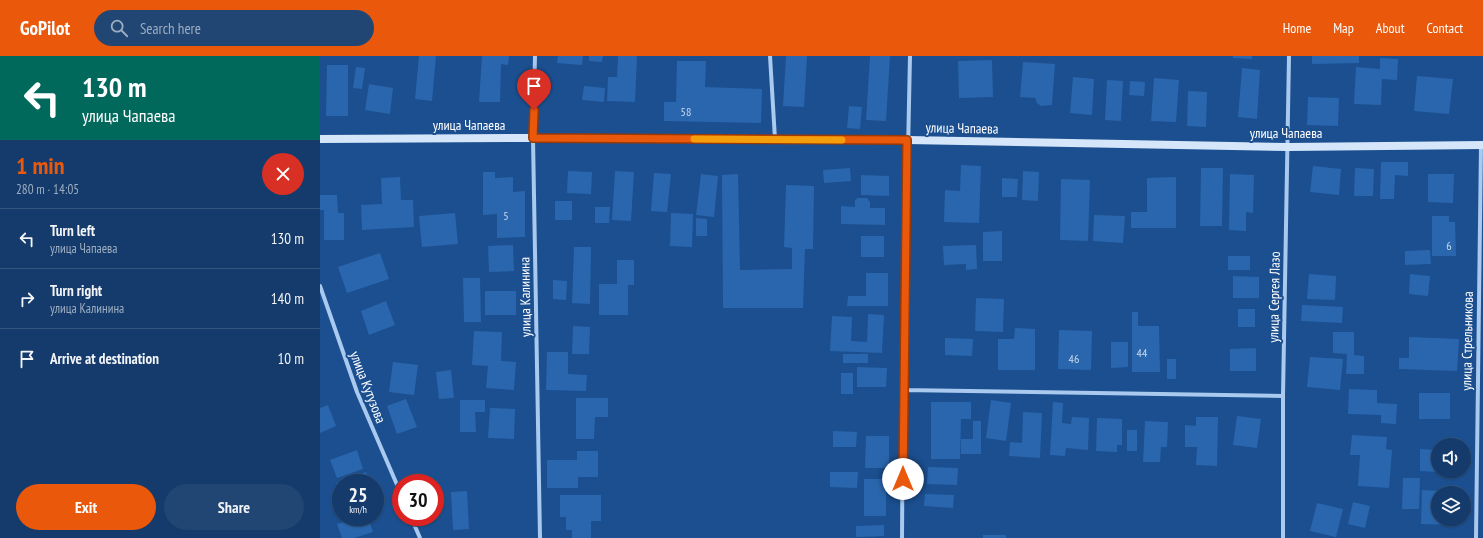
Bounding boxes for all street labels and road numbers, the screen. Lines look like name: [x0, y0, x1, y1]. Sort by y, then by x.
street label: улица Чапаева: [433, 116, 505, 134]
street label: улица Чапаева: [925, 118, 999, 138]
street label: улица Чапаева: [1250, 124, 1322, 142]
street label: улица Сергея Лазо: [1264, 251, 1284, 343]
street label: улица Калинина: [515, 257, 535, 337]
street label: улица Стрельникова: [1457, 291, 1477, 391]
street label: улица Кутузова: [346, 348, 390, 426]

